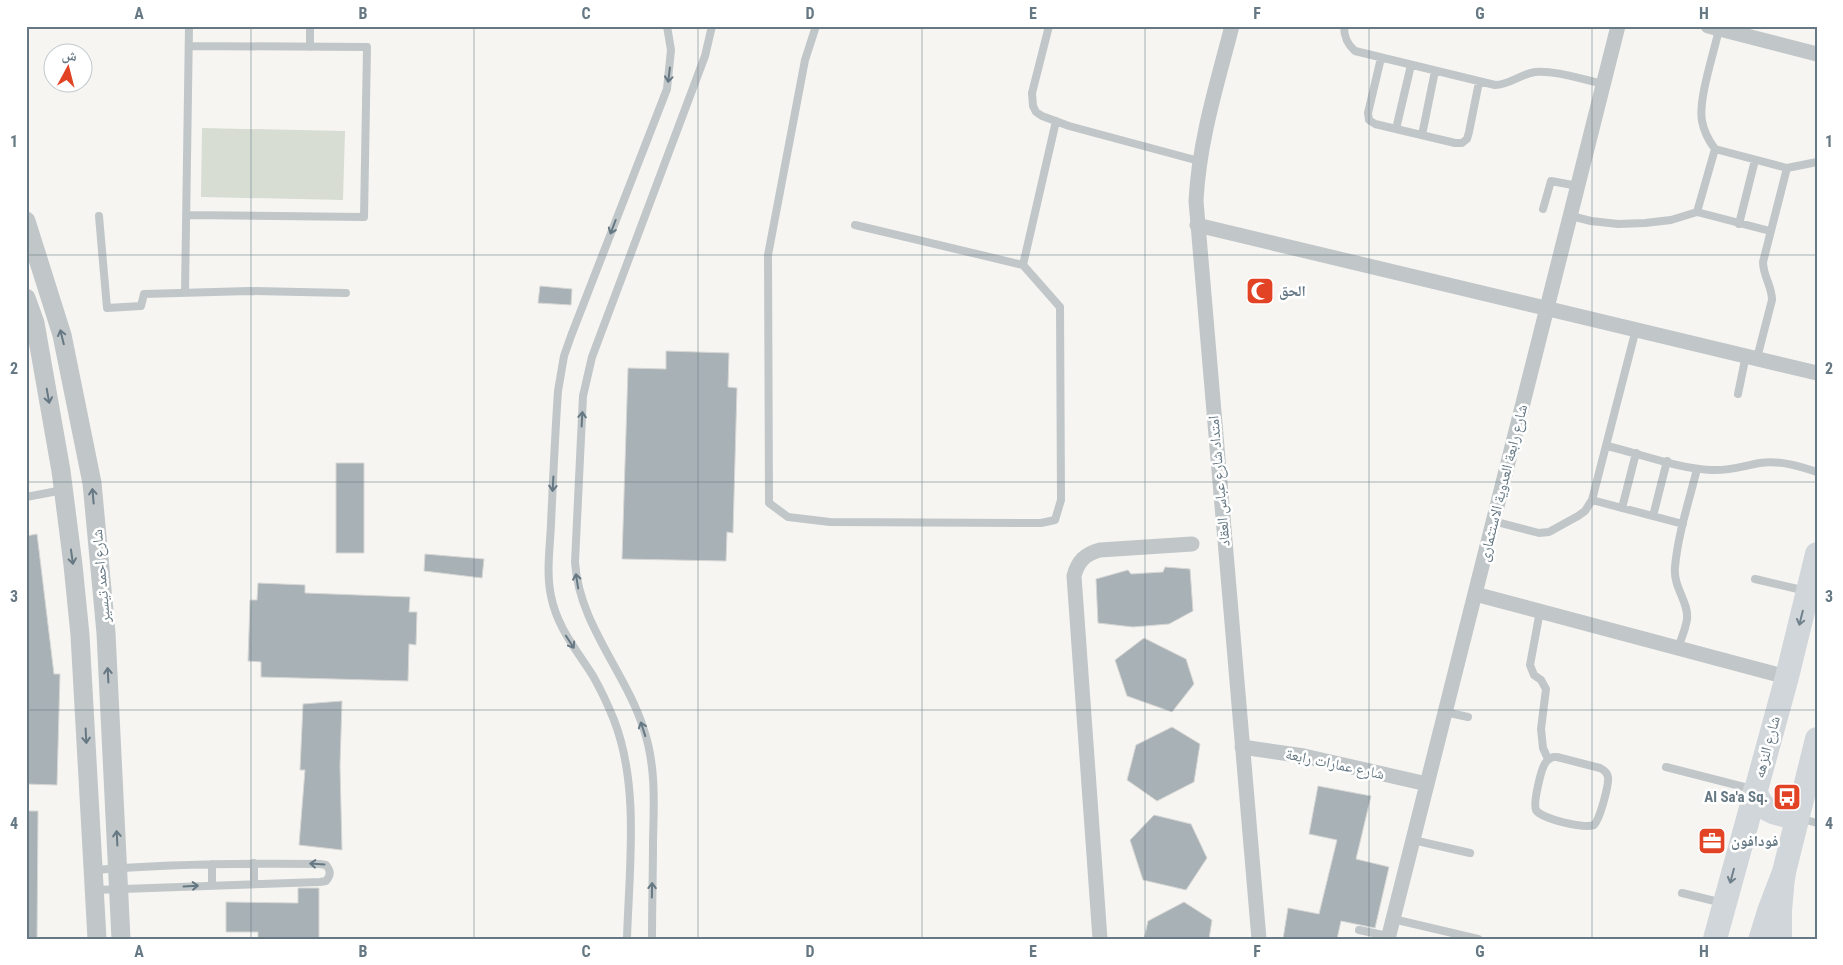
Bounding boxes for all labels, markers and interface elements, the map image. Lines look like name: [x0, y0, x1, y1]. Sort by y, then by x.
text: A: [134, 4, 144, 23]
text: B: [359, 4, 368, 23]
text: C: [581, 4, 591, 23]
text: D: [805, 4, 815, 23]
text: E: [1029, 4, 1037, 23]
text: F: [1253, 4, 1261, 23]
text: G: [1475, 4, 1485, 23]
text: H: [1699, 4, 1709, 23]
north arrow: [42, 42, 92, 92]
text: ش: [61, 46, 78, 65]
one-way arrow: [664, 66, 674, 82]
text: 1: [10, 132, 18, 151]
text: 1: [1825, 132, 1833, 151]
one-way arrow: [608, 219, 618, 234]
mosque icon: الحق: [1245, 276, 1275, 306]
place label: الحق: [1279, 282, 1306, 300]
one-way arrow: [57, 329, 66, 345]
text: 2: [10, 359, 18, 378]
text: 2: [1825, 359, 1833, 378]
one-way arrow: [43, 388, 53, 404]
street label: شارع رابعة العدوية الاستثمارى: [1475, 402, 1532, 564]
one-way arrow: [577, 411, 586, 427]
street label: امتداد شارع عباس العقاد: [1204, 415, 1235, 547]
one-way arrow: [548, 476, 557, 492]
one-way arrow: [88, 488, 98, 504]
street label: شارع احمد تيسير: [88, 528, 115, 624]
one-way arrow: [67, 549, 77, 565]
one-way arrow: [572, 574, 582, 590]
text: 3: [10, 587, 18, 606]
text: 3: [1825, 587, 1833, 606]
one-way arrow: [1796, 609, 1805, 625]
one-way arrow: [565, 635, 575, 649]
one-way arrow: [103, 668, 113, 684]
street label: شارع النزهه: [1750, 714, 1785, 780]
one-way arrow: [638, 721, 648, 737]
one-way arrow: [82, 728, 91, 744]
street label: شارع عمارات رابعة: [1284, 745, 1386, 784]
bus stop icon: Al Sa'a Sq.: [1772, 782, 1802, 812]
place label: Al Sa'a Sq.: [1704, 788, 1768, 806]
text: 4: [10, 814, 18, 833]
text: 4: [1825, 814, 1833, 833]
office icon: فودافون: [1697, 826, 1727, 856]
one-way arrow: [112, 830, 121, 846]
place label: فودافون: [1731, 832, 1778, 850]
one-way arrow: [309, 860, 325, 869]
one-way arrow: [1727, 868, 1736, 884]
one-way arrow: [183, 881, 199, 890]
one-way arrow: [648, 882, 657, 898]
text: A: [134, 942, 144, 961]
text: B: [359, 942, 368, 961]
text: C: [581, 942, 591, 961]
text: D: [805, 942, 815, 961]
text: E: [1029, 942, 1037, 961]
text: F: [1253, 942, 1261, 961]
text: G: [1475, 942, 1485, 961]
text: H: [1699, 942, 1709, 961]

